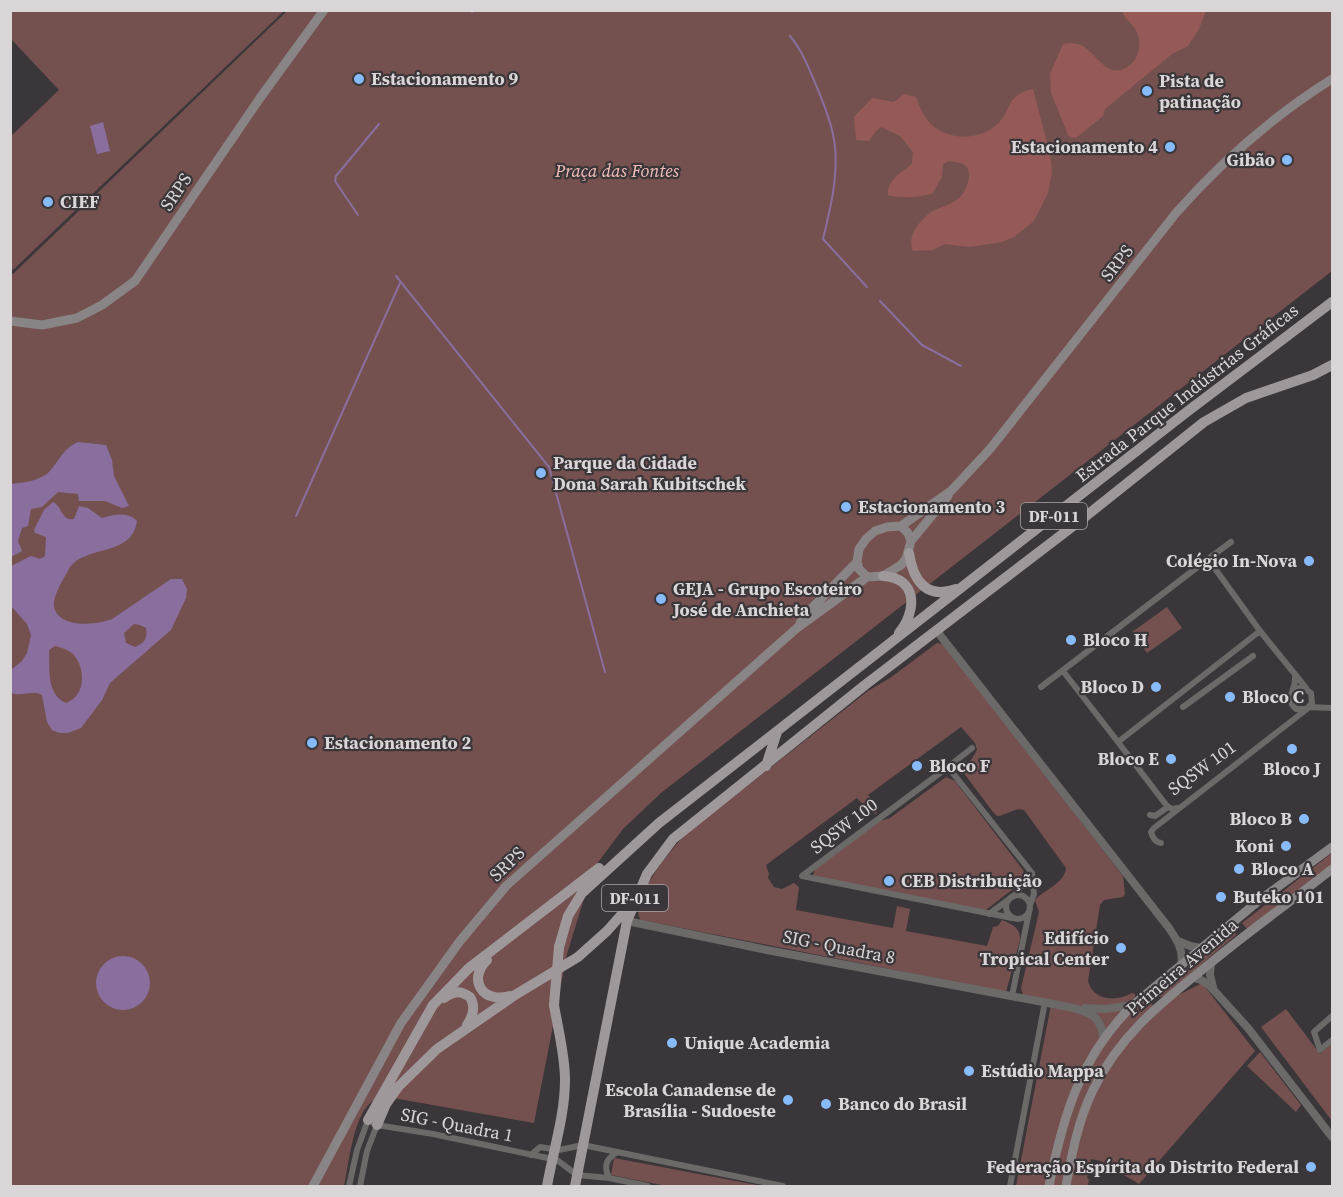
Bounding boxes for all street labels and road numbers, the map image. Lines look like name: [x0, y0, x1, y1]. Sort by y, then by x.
street label: SRPS: [154, 168, 197, 216]
street label: SRPS: [1094, 239, 1139, 286]
street label: Estrada Parque Indústrias Gráficas: [1070, 297, 1304, 488]
road number: DF-011: [1021, 503, 1087, 529]
street label: SQSW 101: [1163, 734, 1241, 801]
street label: SQSW 100: [805, 792, 883, 859]
street label: SRPS: [483, 840, 530, 887]
road number: DF-011: [602, 885, 668, 911]
street label: Primeira Avenida: [1120, 912, 1244, 1021]
street label: SIG - Quadra 8: [781, 923, 897, 970]
street label: SIG - Quadra 1: [399, 1101, 515, 1148]

